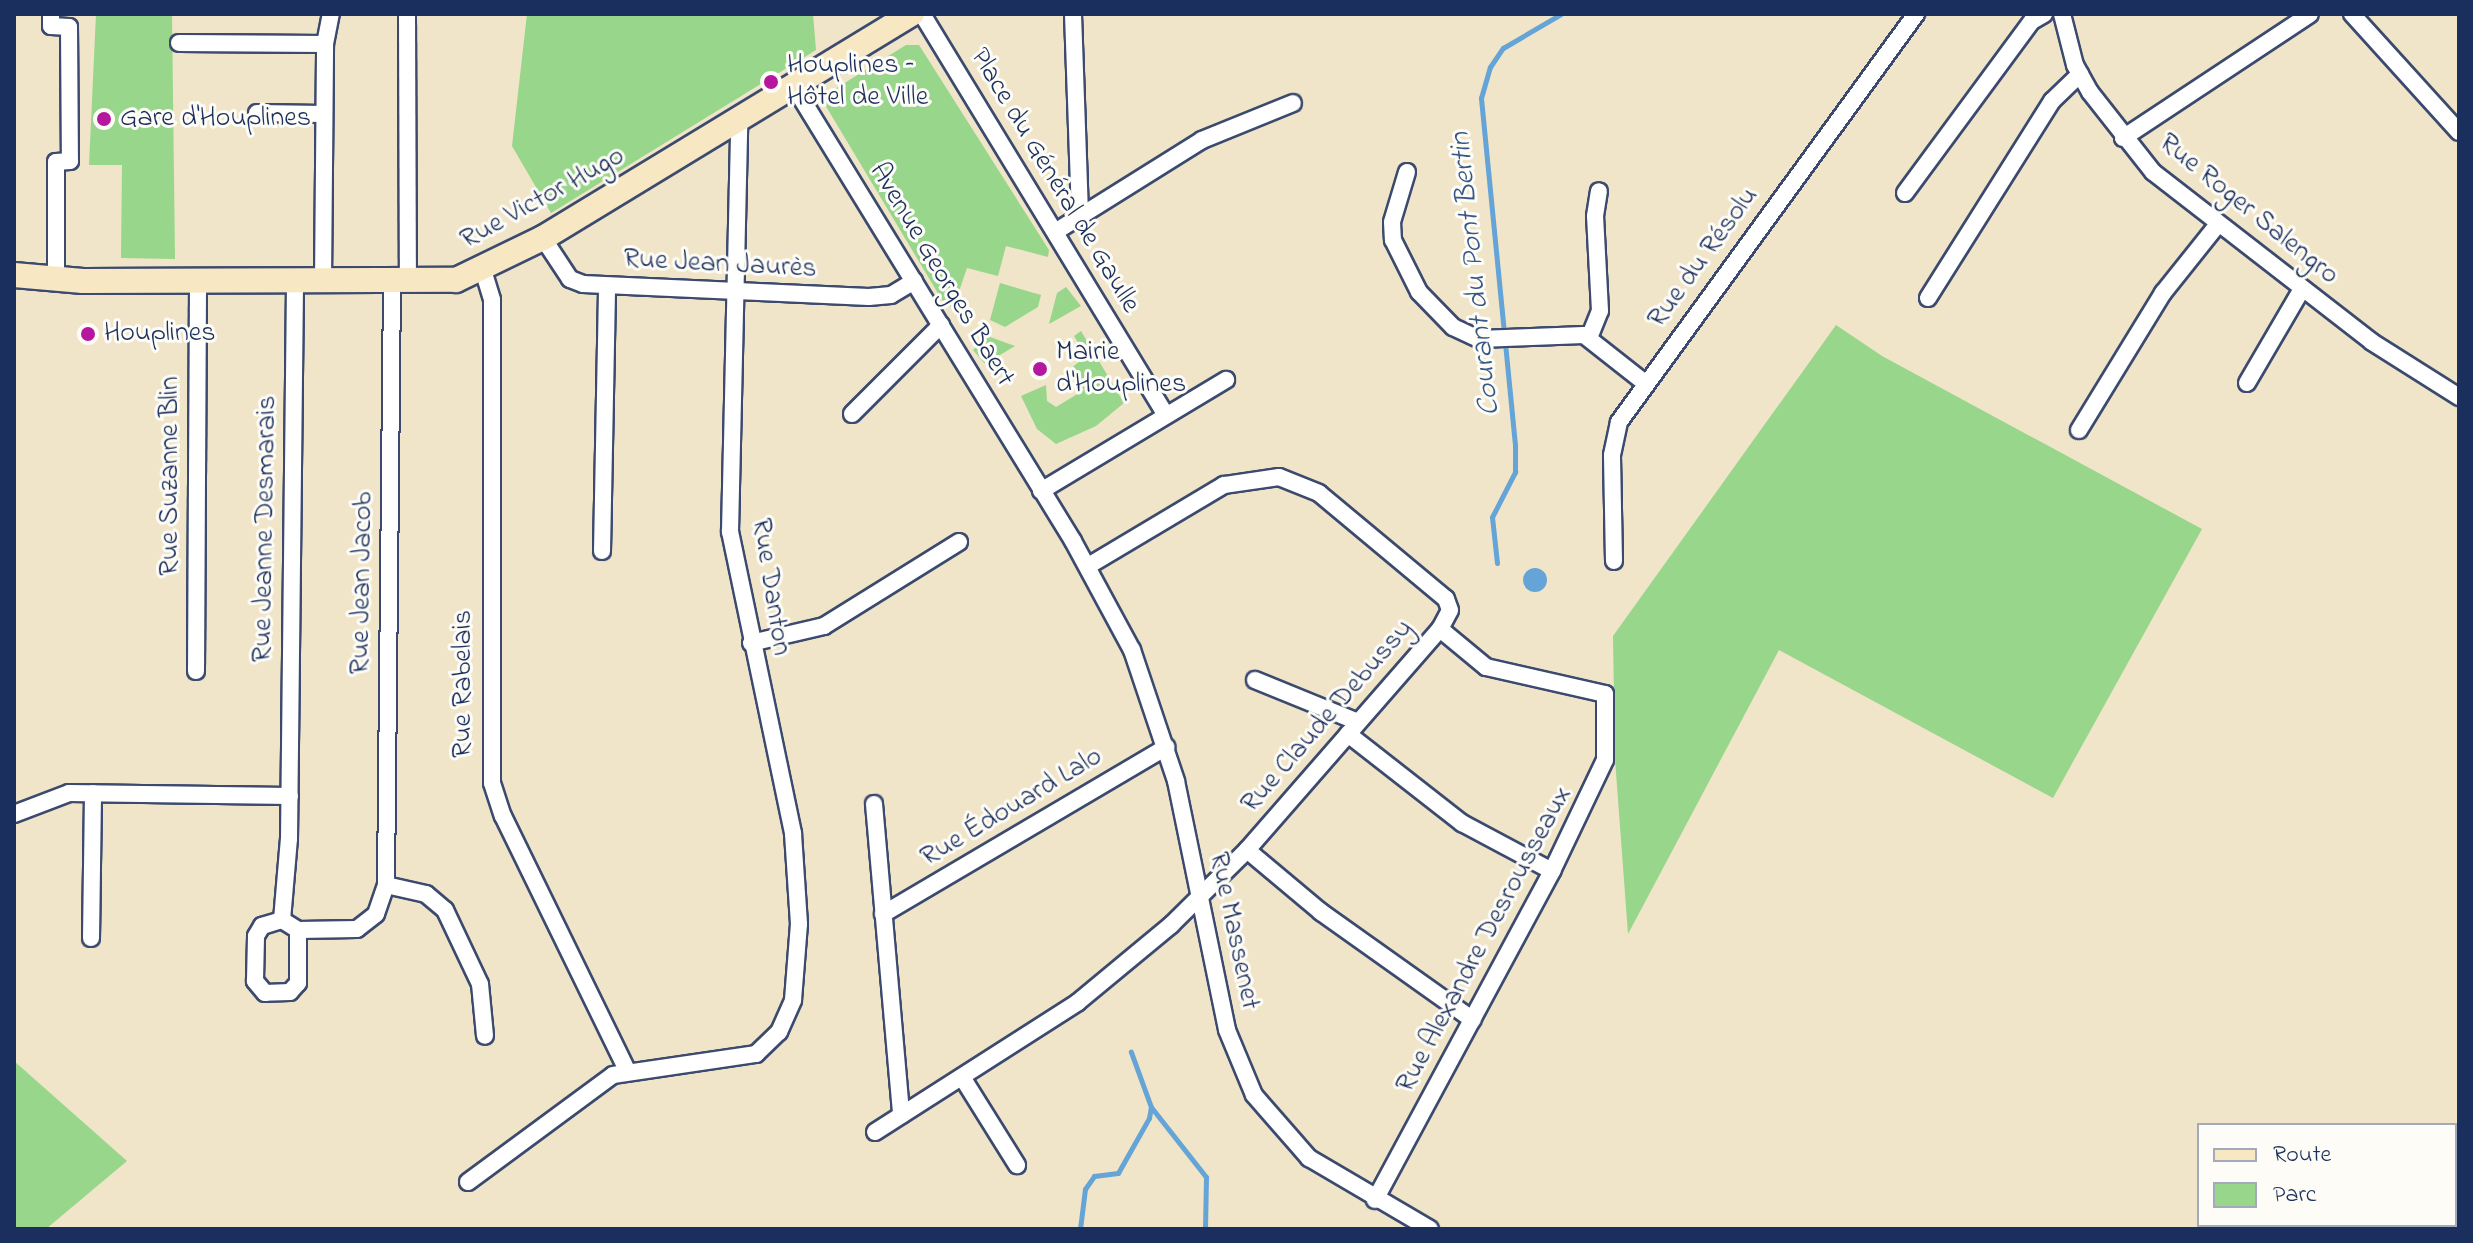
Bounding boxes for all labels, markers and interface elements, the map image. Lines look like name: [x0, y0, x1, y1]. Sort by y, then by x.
street label: Place du Général de Gaulle: [962, 43, 1146, 319]
place label: Houplines – Hôtel de Ville: [787, 49, 928, 115]
marker: Houplines – Hôtel de Ville: [762, 73, 780, 91]
place label: Gare d'Houplines: [120, 102, 311, 136]
marker: Gare d'Houplines: [95, 110, 113, 128]
street label: Rue Roger Salengro: [2151, 127, 2345, 293]
water label: Courant du Pont Bertin: [1443, 130, 1509, 418]
street label: Rue Victor Hugo: [455, 140, 631, 258]
street label: Avenue Georges Baert: [861, 157, 1021, 393]
street label: Rue du Résolu: [1642, 181, 1766, 335]
street label: Rue Jean Jaurès: [623, 243, 817, 287]
place label: Houplines: [104, 317, 215, 351]
marker: Houplines: [79, 325, 97, 343]
place label: Mairie d'Houplines: [1056, 336, 1186, 402]
marker: Mairie d'Houplines: [1031, 360, 1049, 378]
street label: Rue Suzanne Blin: [154, 376, 188, 576]
street label: Rue Jeanne Desmarais: [247, 395, 285, 663]
street label: Rue Jean Jacob: [345, 491, 381, 675]
street label: Rue Danton: [743, 516, 797, 658]
street label: Rue Rabelais: [447, 610, 481, 758]
street label: Rue Claude Debussy: [1235, 613, 1421, 821]
street label: Rue Édouard Lalo: [915, 741, 1109, 875]
street label: Rue Alexandre Desrousseaux: [1390, 781, 1580, 1099]
street label: Rue Massenet: [1200, 849, 1266, 1013]
legend: [2197, 1123, 2457, 1227]
text: Route: [2273, 1138, 2331, 1173]
text: Parc: [2273, 1178, 2317, 1213]

